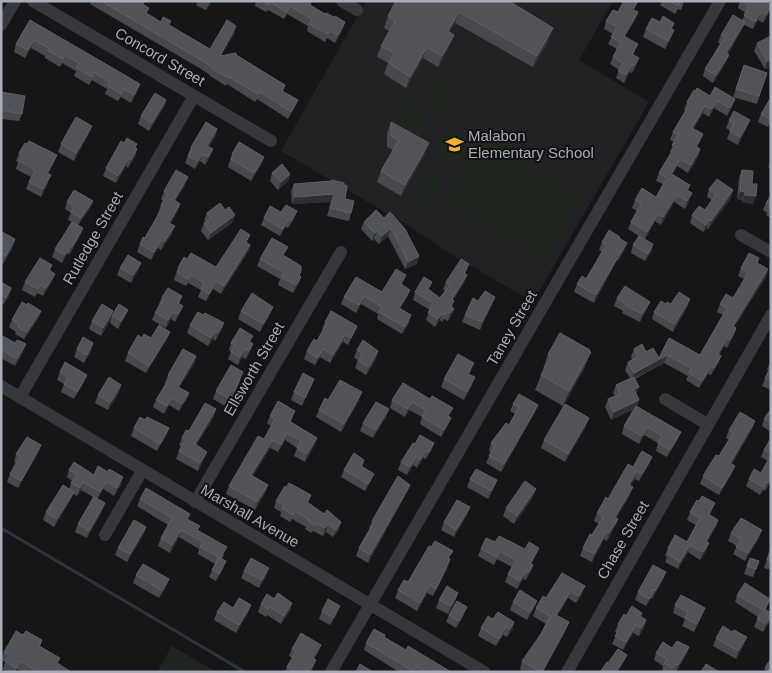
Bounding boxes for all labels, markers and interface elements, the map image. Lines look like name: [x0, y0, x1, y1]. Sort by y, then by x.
street label: Concord Street: [112, 24, 209, 90]
place label: Malabon Elementary School: [468, 127, 594, 161]
school or university icon: Malabon Elementary School: [444, 135, 464, 155]
street label: Rutledge Street: [59, 188, 126, 287]
street label: Taney Street: [483, 286, 540, 368]
street label: Ellsworth Street: [220, 318, 288, 418]
street label: Marshall Avenue: [198, 481, 302, 551]
street label: Chase Street: [593, 497, 652, 582]

